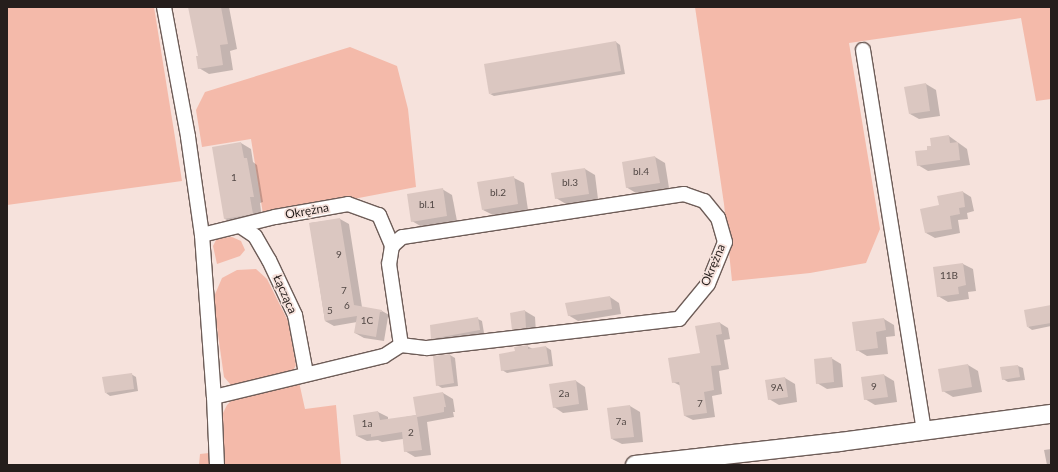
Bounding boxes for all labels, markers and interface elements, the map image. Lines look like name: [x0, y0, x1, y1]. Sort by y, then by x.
house number: bl.4: [633, 166, 649, 178]
house number: 1: [231, 172, 237, 184]
house number: bl.3: [562, 177, 578, 189]
house number: bl.2: [490, 187, 506, 199]
house number: bl.1: [419, 199, 435, 211]
street label: Okrężna: [284, 200, 330, 222]
street label: Okrężna: [698, 242, 728, 288]
house number: 9: [336, 249, 342, 261]
house number: 11B: [940, 270, 958, 282]
street label: Łącząca: [270, 272, 300, 316]
house number: 7: [341, 285, 347, 297]
house number: 6: [344, 300, 350, 312]
house number: 5: [327, 305, 333, 317]
house number: 1C: [361, 315, 373, 327]
house number: 9: [871, 381, 877, 393]
house number: 9A: [771, 382, 783, 394]
house number: 2a: [559, 388, 569, 400]
house number: 7: [697, 398, 703, 410]
house number: 7a: [616, 416, 626, 428]
house number: 1a: [362, 418, 372, 430]
house number: 2: [408, 427, 414, 439]

